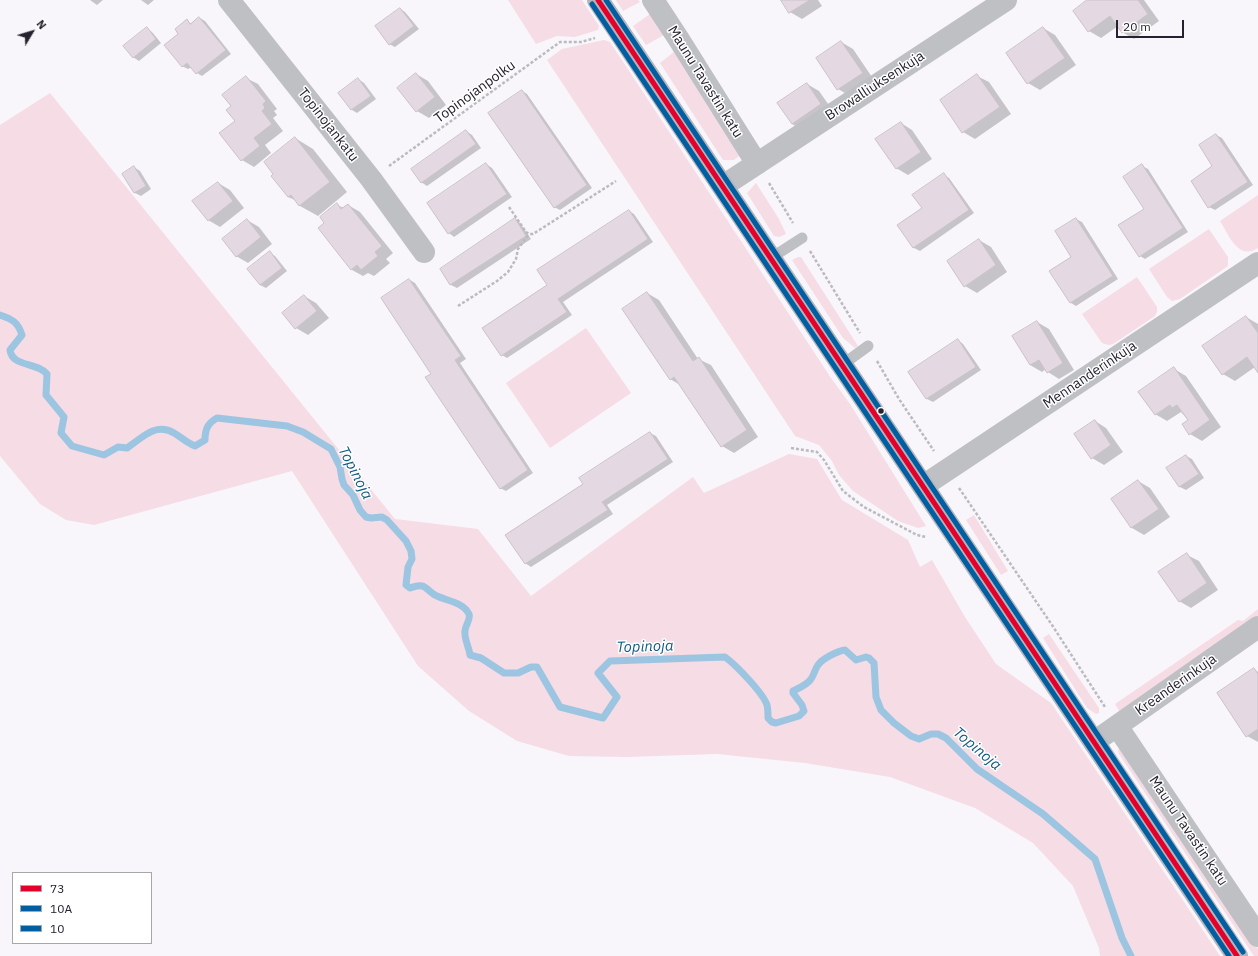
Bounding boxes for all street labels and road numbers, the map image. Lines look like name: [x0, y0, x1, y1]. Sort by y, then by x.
street label: Maunu Tavastin katu: [664, 23, 746, 141]
street label: Browalliuksenkuja: [822, 48, 928, 124]
street label: Topinojanpolku: [431, 57, 519, 127]
street label: Topinojankatu: [294, 85, 362, 165]
street label: Mennanderinkuja: [1040, 338, 1140, 412]
street label: Kreanderinkuja: [1132, 651, 1220, 719]
street label: Maunu Tavastin katu: [1145, 773, 1231, 889]

